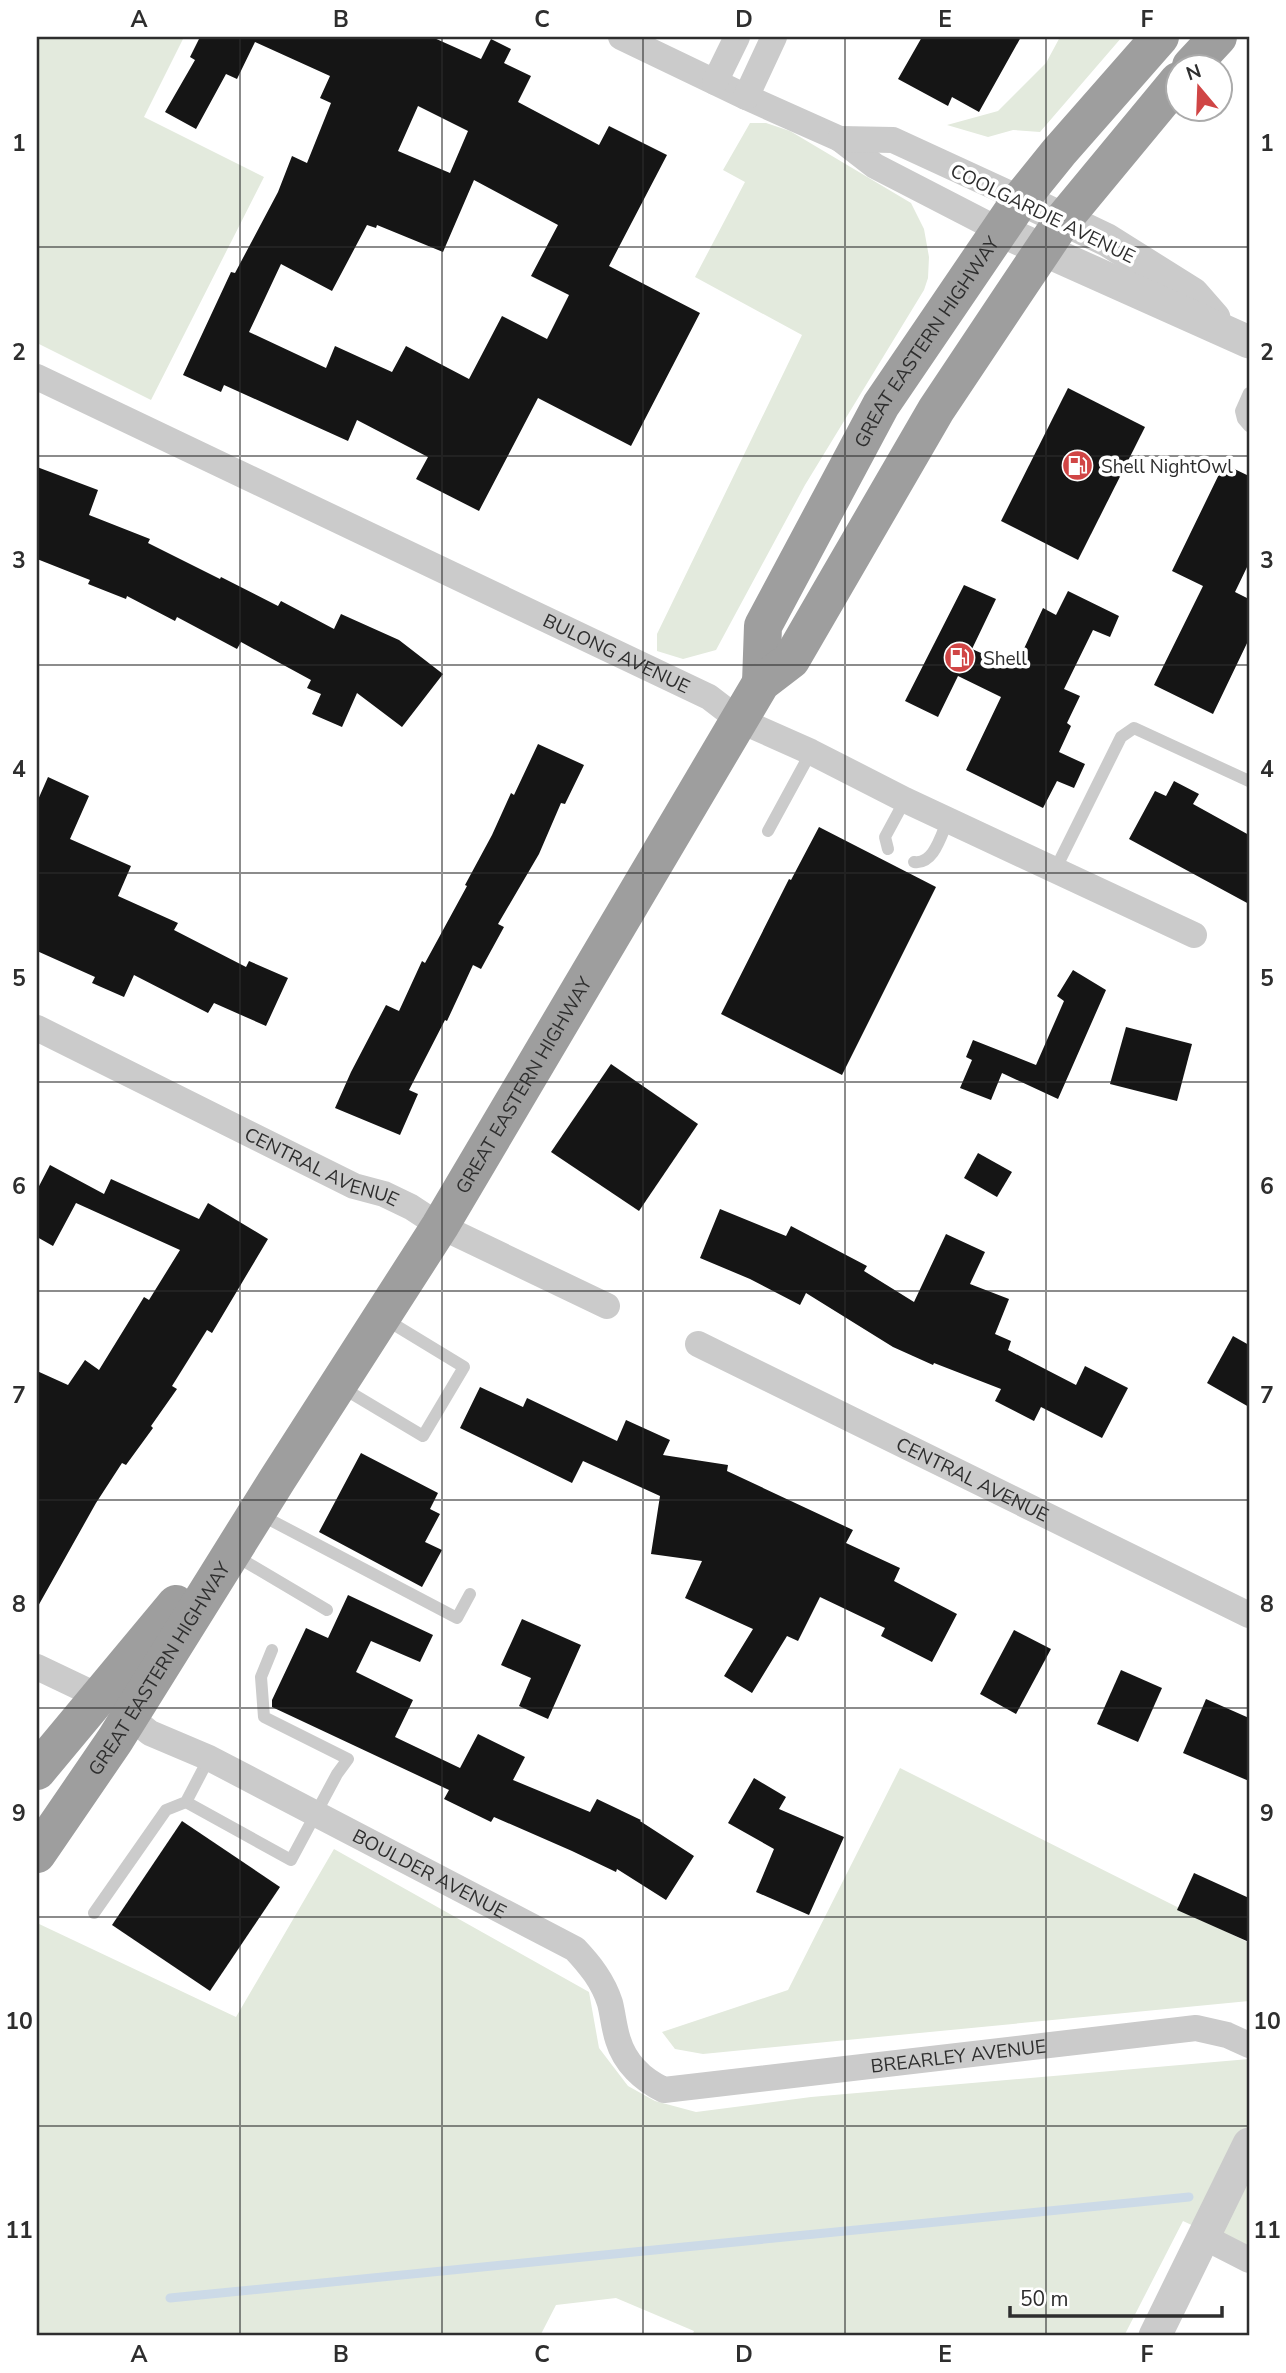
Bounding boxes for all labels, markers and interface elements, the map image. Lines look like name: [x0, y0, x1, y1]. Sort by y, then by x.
text: A: [130, 4, 148, 35]
text: B: [333, 4, 349, 35]
text: C: [534, 4, 550, 35]
text: D: [735, 4, 753, 35]
text: E: [938, 4, 952, 35]
text: F: [1141, 4, 1154, 35]
north arrow: [1164, 52, 1234, 122]
text: N: [1183, 58, 1205, 87]
text: 1: [12, 128, 26, 159]
text: 1: [1260, 128, 1274, 159]
street label: COOLGARDIE AVENUE: [946, 158, 1139, 270]
street label: GREAT EASTERN HIGHWAY: [849, 231, 1006, 453]
text: 2: [12, 337, 26, 368]
text: 2: [1260, 337, 1274, 368]
fuel station icon: Shell NightOwl: [1061, 449, 1095, 483]
place label: Shell NightOwl: [1101, 454, 1233, 480]
text: 3: [12, 545, 26, 576]
text: 3: [1260, 545, 1274, 576]
street label: BULONG AVENUE: [539, 608, 694, 700]
fuel station icon: Shell: [943, 641, 977, 675]
place label: Shell: [983, 646, 1027, 672]
text: 4: [12, 754, 26, 785]
text: 4: [1260, 754, 1274, 785]
text: 5: [12, 963, 26, 994]
text: 5: [1260, 963, 1274, 994]
street label: GREAT EASTERN HIGHWAY: [450, 972, 599, 1199]
street label: CENTRAL AVENUE: [240, 1121, 403, 1213]
text: 6: [12, 1171, 26, 1202]
text: 6: [1260, 1171, 1274, 1202]
text: 7: [12, 1380, 26, 1411]
text: 7: [1260, 1380, 1274, 1411]
street label: CENTRAL AVENUE: [892, 1431, 1053, 1528]
street label: GREAT EASTERN HIGHWAY: [83, 1557, 237, 1781]
text: 8: [12, 1589, 26, 1620]
text: 8: [1260, 1589, 1274, 1620]
text: 9: [12, 1798, 26, 1829]
text: 9: [1260, 1798, 1274, 1829]
street label: BOULDER AVENUE: [348, 1823, 511, 1925]
text: 10: [5, 2006, 33, 2037]
text: 10: [1253, 2006, 1281, 2037]
street label: BREARLEY AVENUE: [869, 2034, 1048, 2080]
text: 11: [5, 2215, 33, 2246]
text: 11: [1253, 2215, 1281, 2246]
scale bar: [1010, 2275, 1221, 2319]
text: 50 m: [1020, 2285, 1069, 2313]
text: A: [130, 2339, 148, 2370]
text: B: [333, 2339, 349, 2370]
text: C: [534, 2339, 550, 2370]
text: D: [735, 2339, 753, 2370]
text: E: [938, 2339, 952, 2370]
text: F: [1141, 2339, 1154, 2370]

